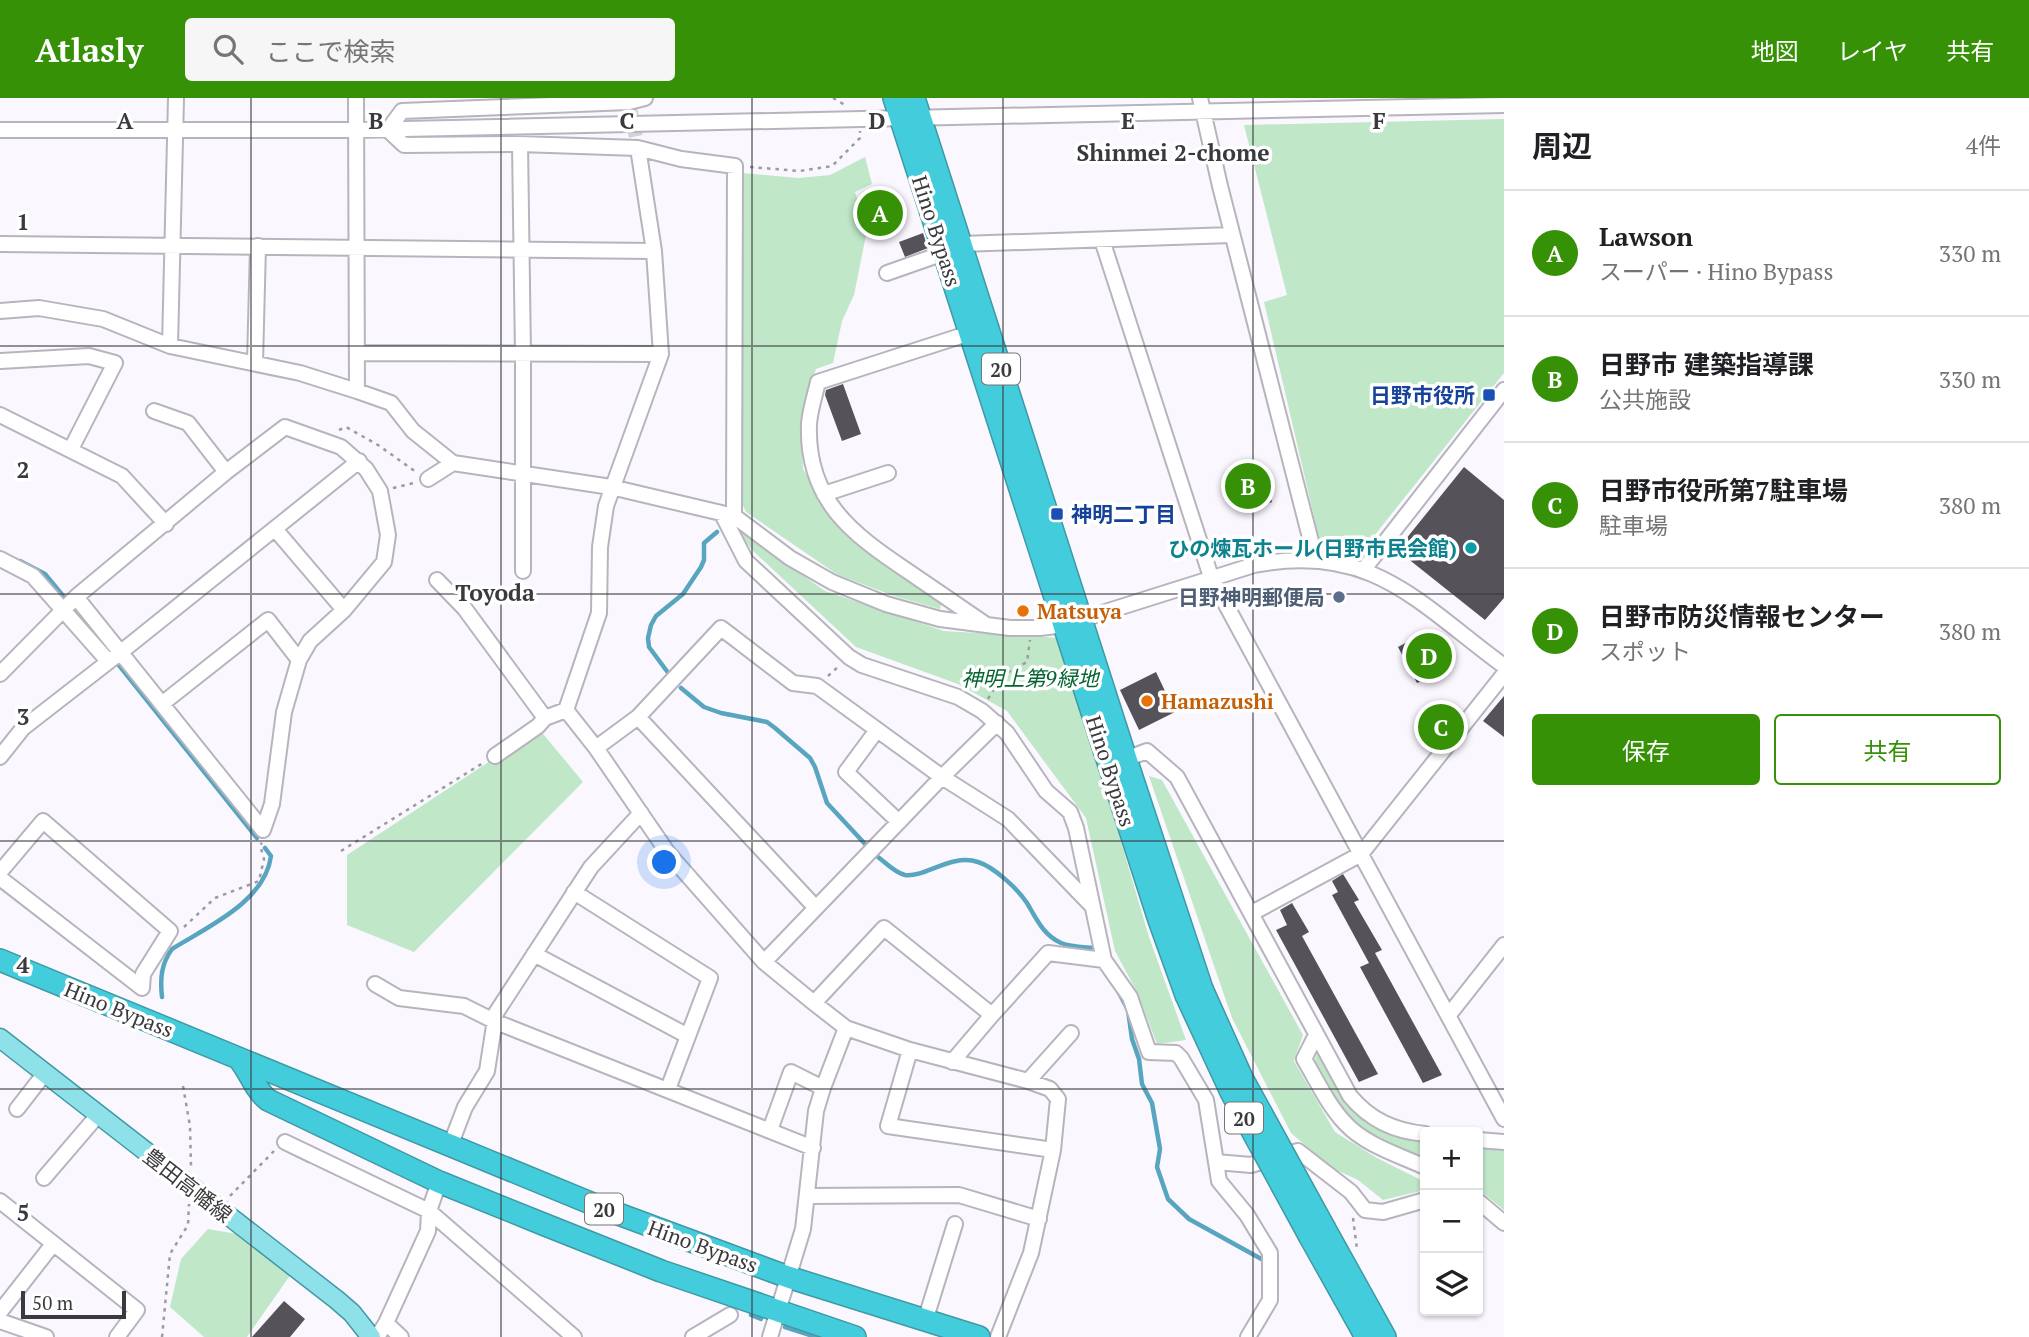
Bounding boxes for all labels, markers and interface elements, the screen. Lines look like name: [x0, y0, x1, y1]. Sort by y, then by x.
search box: [185, 18, 675, 81]
text: Atlasly: [35, 28, 143, 71]
icon: search: [209, 30, 247, 68]
text: ここで検索: [265, 34, 395, 68]
text: 地図: [1751, 35, 1799, 67]
text: レイヤ: [1837, 35, 1908, 67]
text: 共有: [1946, 35, 1994, 67]
text: A: [117, 105, 134, 136]
text: B: [369, 105, 384, 136]
text: C: [620, 105, 635, 136]
text: D: [869, 105, 886, 136]
text: E: [1121, 105, 1135, 136]
text: F: [1372, 105, 1386, 136]
text: 周辺: [1532, 126, 1592, 166]
text: 4件: [1966, 130, 2001, 161]
district label: Shinmei 2-chome: [1076, 137, 1270, 168]
street label: Hino Bypass: [906, 172, 968, 290]
pin: A: [857, 187, 903, 239]
text: 1: [17, 206, 30, 237]
text: Lawson: [1599, 219, 1693, 253]
text: A: [1547, 238, 1563, 269]
text: 330 m: [1939, 238, 2001, 269]
text: スーパー · Hino Bypass: [1599, 256, 1833, 287]
text: 日野市 建築指導課: [1599, 347, 1814, 381]
road number: 20: [982, 354, 1020, 384]
text: B: [1548, 364, 1562, 395]
text: 330 m: [1939, 364, 2001, 395]
place label: 日野市役所: [1370, 381, 1475, 409]
text: 公共施設: [1599, 384, 1691, 415]
marker: 日野市役所: [1481, 387, 1497, 403]
text: 2: [17, 454, 30, 485]
pin: B: [1225, 460, 1271, 512]
text: 日野市役所第7駐車場: [1599, 473, 1848, 507]
text: C: [1548, 490, 1563, 521]
text: 380 m: [1939, 490, 2001, 521]
place label: 神明二丁目: [1071, 500, 1176, 528]
marker: 神明二丁目: [1049, 506, 1065, 522]
text: 駐車場: [1599, 510, 1668, 541]
place label: ひの煉瓦ホール(日野市民会館): [1168, 534, 1457, 562]
marker: ひの煉瓦ホール(日野市民会館): [1463, 540, 1479, 556]
district label: Toyoda: [455, 577, 535, 608]
place label: 日野神明郵便局: [1178, 583, 1325, 611]
marker: 日野神明郵便局: [1331, 589, 1347, 605]
place label: Matsuya: [1037, 597, 1122, 625]
text: 日野市防災情報センター: [1599, 599, 1885, 633]
marker: Matsuya: [1015, 603, 1031, 619]
text: D: [1547, 616, 1563, 647]
text: 380 m: [1939, 616, 2001, 647]
pin: D: [1406, 630, 1452, 682]
text: スポット: [1599, 636, 1691, 667]
park label: 神明上第9緑地: [961, 664, 1100, 692]
place label: Hamazushi: [1161, 687, 1274, 715]
marker: Hamazushi: [1139, 693, 1155, 709]
text: 3: [17, 701, 30, 732]
pin: C: [1418, 701, 1464, 753]
street label: Hino Bypass: [1080, 712, 1142, 830]
button: 保存: [1532, 714, 1760, 785]
button: 共有: [1774, 714, 2001, 785]
your location: [647, 845, 681, 879]
text: 4: [17, 949, 30, 980]
street label: Hino Bypass: [60, 974, 178, 1044]
road number: 20: [1225, 1102, 1263, 1134]
map controls: [1420, 1127, 1483, 1316]
button: +: [1420, 1127, 1483, 1190]
street label: 豊田高幡線: [138, 1142, 238, 1228]
button: −: [1420, 1190, 1483, 1253]
road number: 20: [585, 1194, 623, 1224]
text: 5: [17, 1197, 30, 1228]
street label: Hino Bypass: [644, 1213, 762, 1279]
button: layers: [1420, 1253, 1483, 1316]
scale bar: [21, 1288, 126, 1320]
text: 50 m: [32, 1290, 73, 1315]

